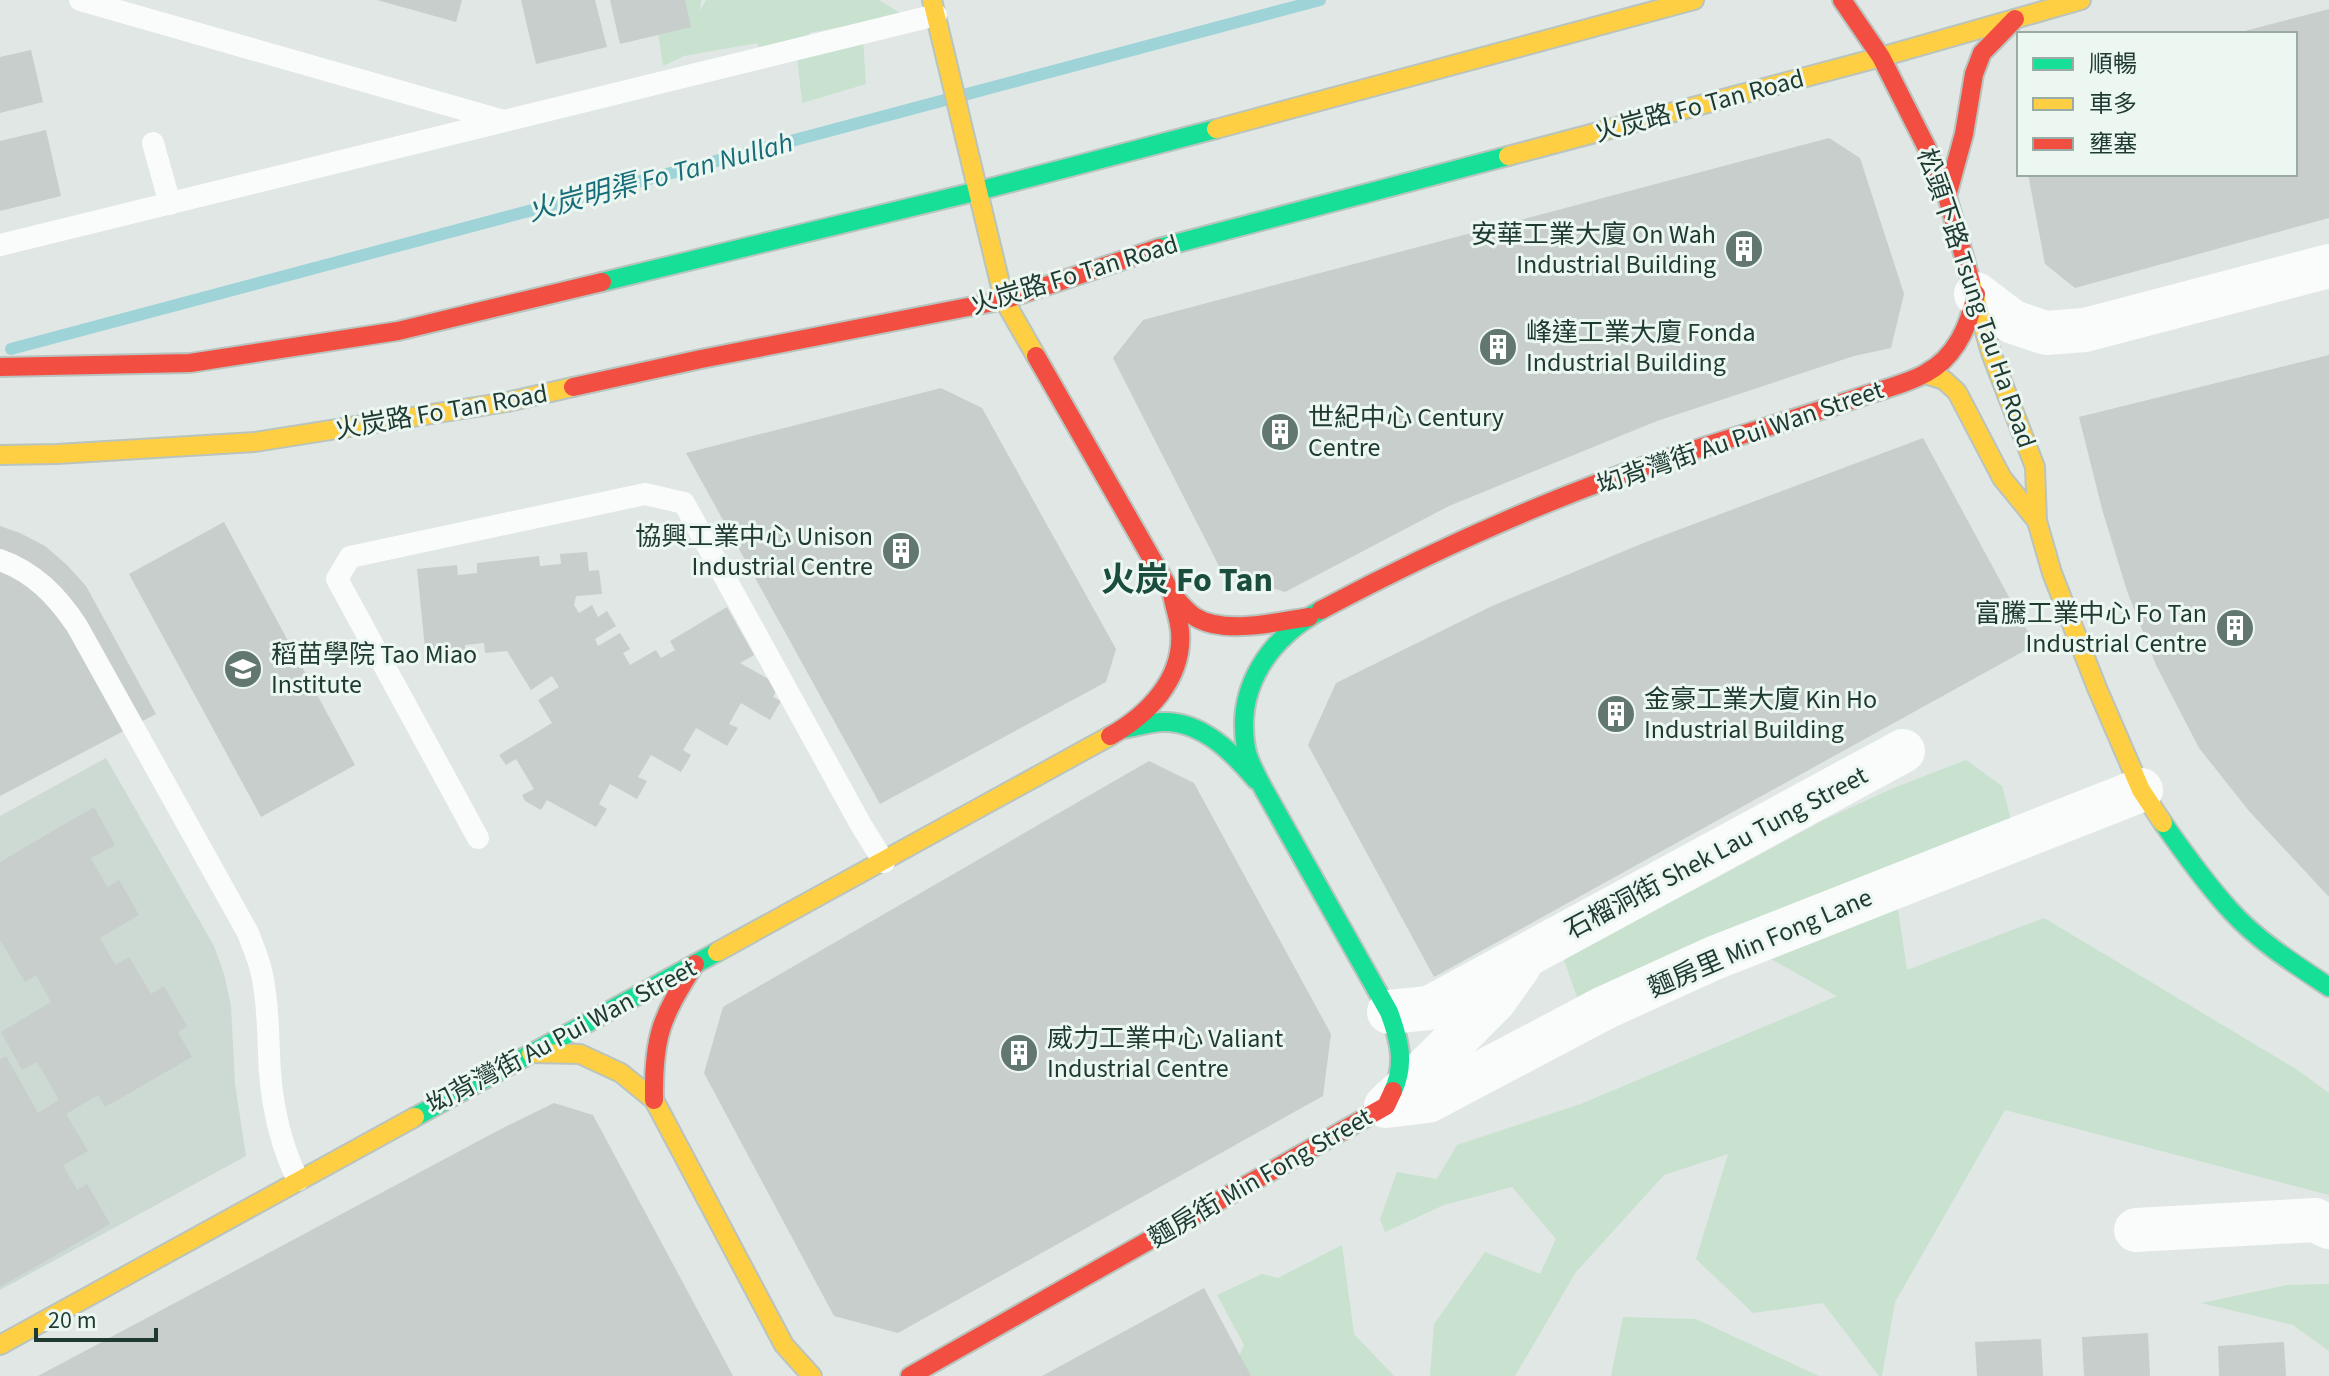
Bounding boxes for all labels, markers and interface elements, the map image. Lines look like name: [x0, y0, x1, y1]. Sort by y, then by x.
legend: [2017, 32, 2297, 176]
text: 順暢: [2089, 47, 2137, 82]
street label: 火炭路 Fo Tan Road: [1590, 60, 1808, 151]
text: 車多: [2089, 87, 2137, 122]
water label: 火炭明渠 Fo Tan Nullah: [523, 122, 798, 232]
text: 壅塞: [2089, 127, 2137, 162]
street label: 松頭下路 Tsung Tau Ha Road: [1908, 143, 2045, 453]
place label: 安華工業大廈 On Wah Industrial Building: [1471, 216, 1716, 283]
street label: 火炭路 Fo Tan Road: [966, 225, 1183, 324]
building icon: 安華工業大廈 On Wah Industrial Building: [1723, 228, 1765, 270]
place label: 峰達工業大廈 Fonda Industrial Building: [1526, 314, 1756, 381]
building icon: 峰達工業大廈 Fonda Industrial Building: [1477, 326, 1519, 368]
street label: 㘭背灣街 Au Pui Wan Street: [1592, 371, 1889, 504]
street label: 火炭路 Fo Tan Road: [332, 375, 550, 448]
place label: 世紀中心 Century Centre: [1308, 399, 1504, 466]
building icon: 世紀中心 Century Centre: [1259, 411, 1301, 453]
place label: 協興工業中心 Unison Industrial Centre: [635, 518, 873, 585]
building icon: 協興工業中心 Unison Industrial Centre: [880, 530, 922, 572]
district label: 火炭 Fo Tan: [1101, 556, 1273, 605]
place label: 富騰工業中心 Fo Tan Industrial Centre: [1975, 595, 2207, 662]
building icon: 富騰工業中心 Fo Tan Industrial Centre: [2214, 607, 2256, 649]
place label: 稻苗學院 Tao Miao Institute: [271, 636, 477, 703]
school or university icon: 稻苗學院 Tao Miao Institute: [222, 648, 264, 690]
place label: 金豪工業大廈 Kin Ho Industrial Building: [1644, 681, 1877, 748]
building icon: 金豪工業大廈 Kin Ho Industrial Building: [1595, 693, 1637, 735]
street label: 石榴洞街 Shek Lau Tung Street: [1558, 757, 1874, 948]
street label: 麵房里 Min Fong Lane: [1643, 879, 1878, 1006]
street label: 㘭背灣街 Au Pui Wan Street: [420, 949, 703, 1123]
place label: 威力工業中心 Valiant Industrial Centre: [1047, 1020, 1283, 1087]
building icon: 威力工業中心 Valiant Industrial Centre: [998, 1032, 1040, 1074]
street label: 麵房街 Min Fong Street: [1142, 1098, 1379, 1256]
scale bar: [36, 1292, 156, 1342]
text: 20 m: [48, 1303, 97, 1338]

